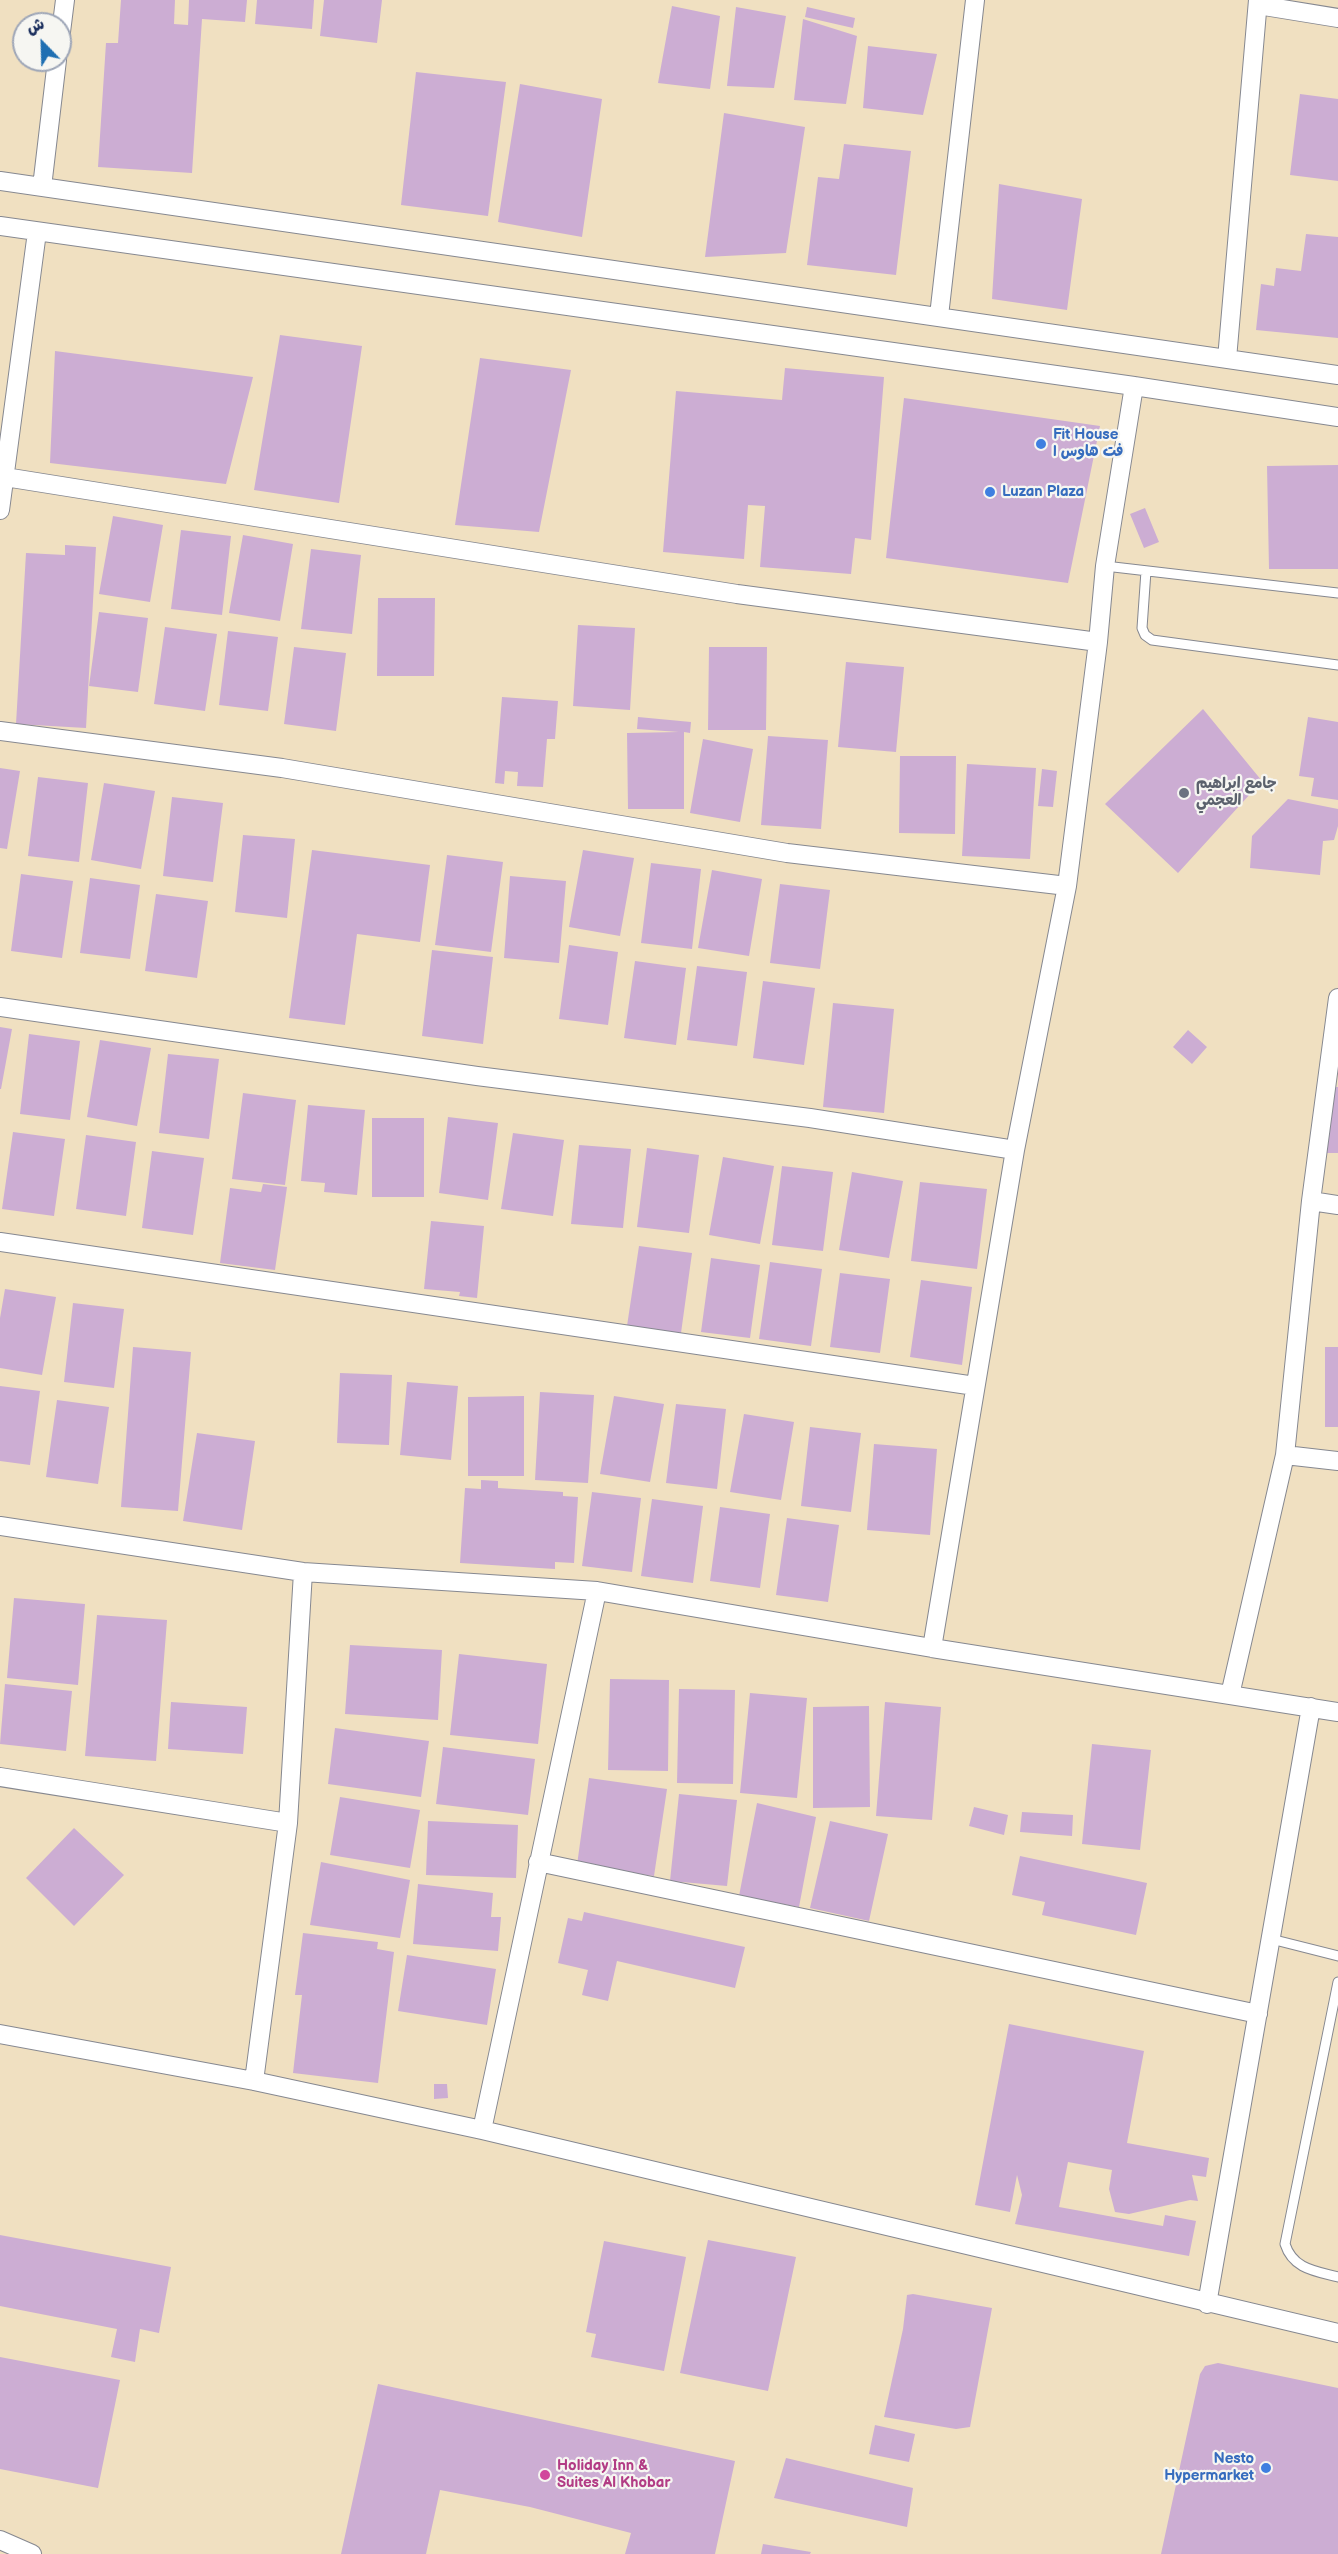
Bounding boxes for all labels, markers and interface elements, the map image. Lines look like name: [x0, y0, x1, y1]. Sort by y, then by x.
north arrow: [12, 12, 72, 72]
text: ش: [24, 15, 47, 39]
place label: Fit House | فت هاوس: [1053, 426, 1123, 461]
marker: Fit House | فت هاوس: [1034, 437, 1048, 451]
place label: Luzan Plaza: [1002, 483, 1084, 501]
marker: Luzan Plaza: [983, 485, 997, 499]
place label: جامع ابراهيم العجمي: [1196, 775, 1277, 810]
marker: جامع ابراهيم العجمي: [1177, 786, 1191, 800]
place label: Nesto Hypermarket: [1164, 2450, 1254, 2485]
place label: Holiday Inn & Suites Al Khobar: [557, 2457, 670, 2492]
marker: Nesto Hypermarket: [1259, 2461, 1273, 2475]
marker: Holiday Inn & Suites Al Khobar: [538, 2468, 552, 2482]

